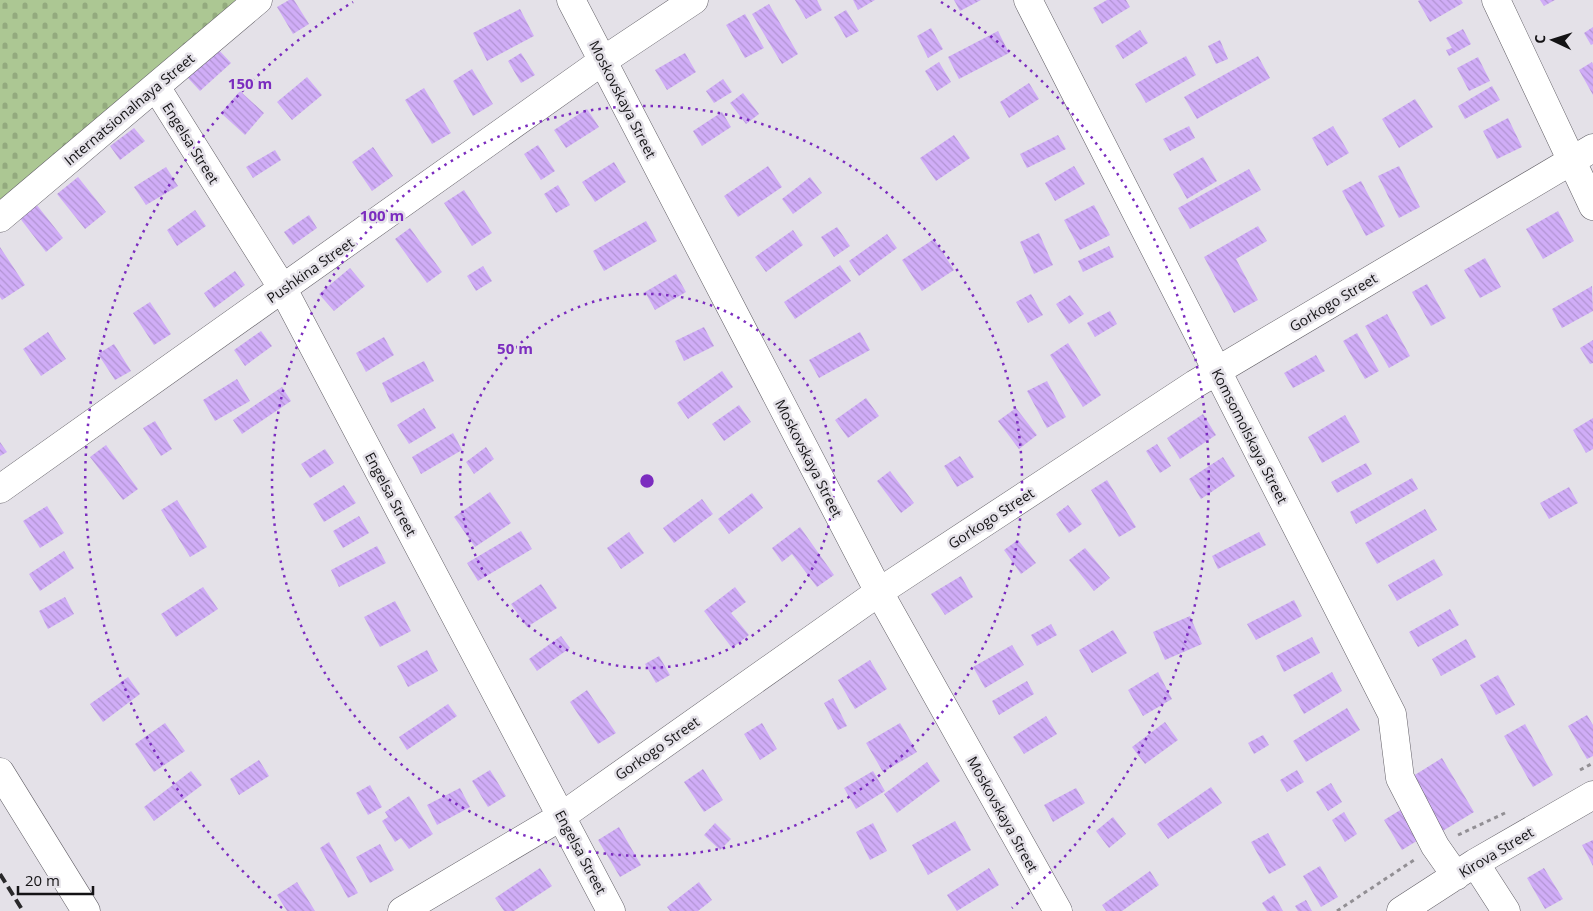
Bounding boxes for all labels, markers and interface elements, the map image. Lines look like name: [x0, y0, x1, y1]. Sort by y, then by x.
north arrow: [1528, 15, 1578, 65]
text: С: [1530, 34, 1549, 44]
street label: Moskovskaya Street: [585, 37, 661, 161]
street label: Internatsionalnaya Street: [60, 49, 198, 169]
text: 150 m: [228, 73, 272, 93]
street label: Engelsa Street: [158, 99, 224, 187]
text: 100 m: [360, 205, 404, 225]
street label: Pushkina Street: [263, 233, 357, 307]
street label: Gorkogo Street: [1286, 268, 1380, 336]
text: 50 m: [497, 338, 533, 358]
street label: Komsomolskaya Street: [1208, 365, 1292, 507]
street label: Moskovskaya Street: [771, 396, 847, 520]
street label: Engelsa Street: [361, 449, 421, 539]
centre of rings: [638, 472, 656, 490]
street label: Gorkogo Street: [944, 483, 1038, 553]
street label: Gorkogo Street: [611, 712, 703, 784]
street label: Moskovskaya Street: [963, 753, 1043, 875]
street label: Engelsa Street: [551, 807, 611, 897]
street label: Kirova Street: [1455, 822, 1537, 882]
scale bar: [18, 864, 92, 896]
text: 20 m: [25, 870, 60, 890]

